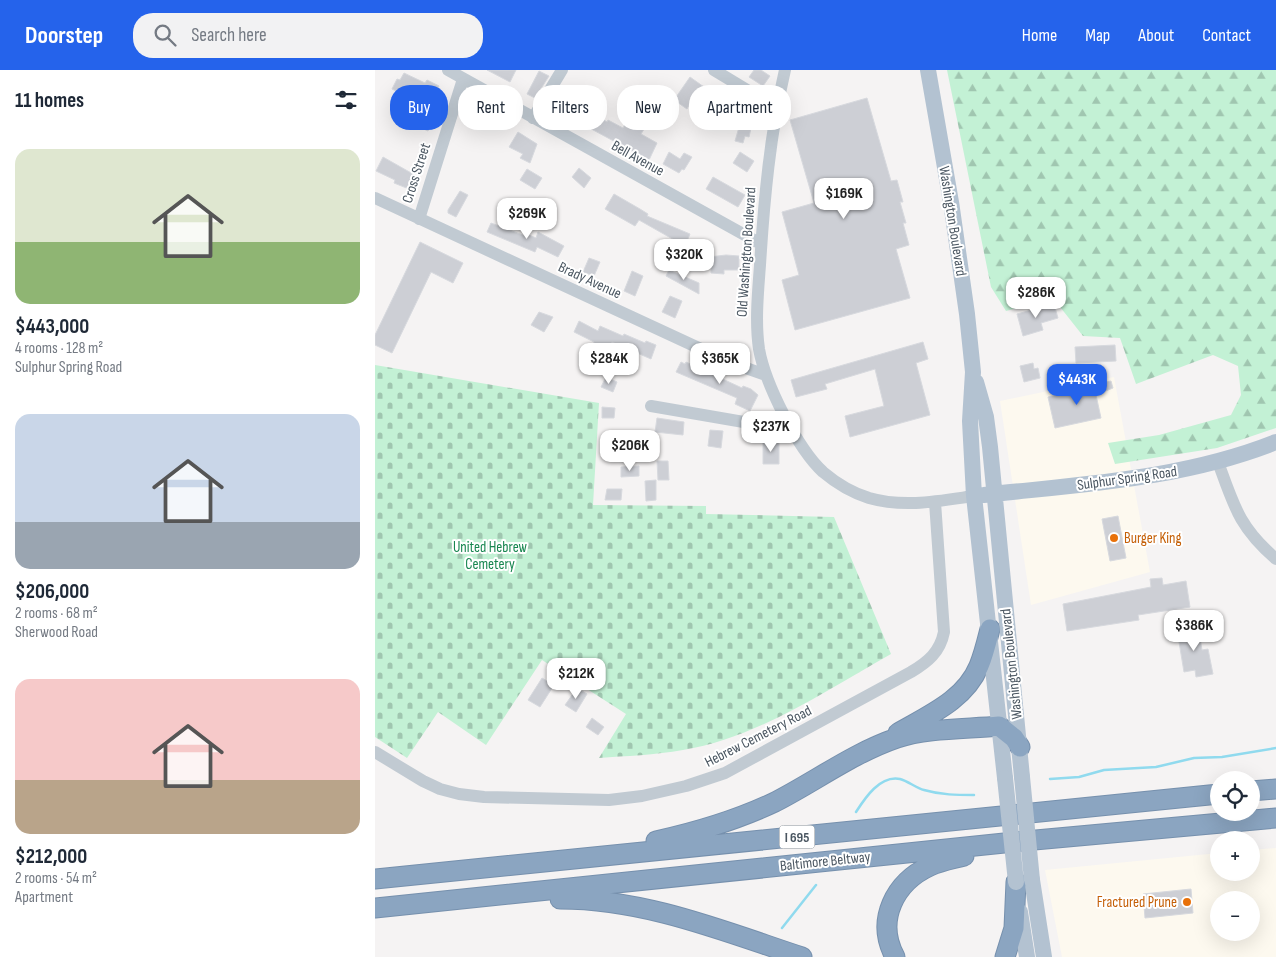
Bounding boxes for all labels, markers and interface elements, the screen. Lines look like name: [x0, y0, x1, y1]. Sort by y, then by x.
search box: [133, 13, 483, 58]
text: Doorstep: [25, 21, 103, 50]
icon: search: [151, 21, 179, 49]
text: Search here: [191, 24, 267, 47]
text: Home: [1022, 25, 1057, 46]
text: Map: [1085, 25, 1110, 46]
text: About: [1138, 25, 1174, 46]
text: Contact: [1202, 25, 1251, 46]
chip: Buy: [390, 85, 448, 130]
chip: Rent: [458, 85, 523, 130]
chip: Filters: [533, 85, 607, 130]
chip: New: [617, 85, 679, 130]
chip: Apartment: [689, 85, 791, 130]
icon: filters: [332, 86, 360, 114]
text: 11 homes: [15, 88, 84, 113]
street label: Bell Avenue: [608, 136, 667, 181]
street label: Cross Street: [398, 140, 435, 206]
street label: Washington Boulevard: [934, 165, 971, 277]
pin: $169K: [809, 178, 879, 220]
icon: home: [143, 181, 233, 271]
text: $169K: [825, 184, 863, 203]
street label: Old Washington Boulevard: [732, 187, 761, 318]
pin: $269K: [492, 198, 562, 240]
text: $269K: [508, 204, 546, 223]
pin: $320K: [649, 238, 719, 281]
text: $320K: [665, 245, 703, 264]
street label: Brady Avenue: [555, 258, 624, 303]
pin: $286K: [1001, 276, 1071, 319]
text: $286K: [1017, 283, 1055, 302]
text: $443,000: [15, 314, 89, 339]
text: 4 rooms · 128 m²: [15, 339, 103, 358]
pin: $284K: [574, 342, 644, 385]
pin: $365K: [685, 342, 755, 385]
text: $284K: [590, 349, 628, 368]
text: $365K: [701, 349, 739, 368]
text: Sulphur Spring Road: [15, 358, 122, 377]
pin: $443K: [1042, 364, 1112, 406]
text: $443K: [1058, 370, 1096, 389]
pin: $237K: [736, 410, 806, 453]
text: $237K: [752, 417, 790, 436]
pin: $206K: [595, 430, 665, 472]
text: $206K: [611, 436, 649, 455]
icon: home: [143, 446, 233, 536]
street label: Sulphur Spring Road: [1076, 462, 1178, 495]
place label: Burger King: [1124, 529, 1182, 548]
marker: Burger King: [1108, 532, 1120, 544]
park label: United Hebrew Cemetery: [453, 538, 528, 574]
text: $206,000: [15, 579, 89, 604]
text: 2 rooms · 68 m²: [15, 604, 98, 623]
street label: Washington Boulevard: [996, 608, 1027, 720]
pin: $386K: [1159, 610, 1229, 652]
text: $386K: [1175, 616, 1213, 635]
text: Sherwood Road: [15, 623, 98, 642]
pin: $212K: [541, 658, 611, 700]
text: $212K: [558, 664, 594, 683]
street label: Hebrew Cemetery Road: [702, 701, 815, 772]
icon: home: [143, 711, 233, 801]
map controls: [1210, 771, 1260, 941]
button: locate: [1210, 771, 1260, 821]
road number: I 695: [779, 826, 815, 849]
button: +: [1210, 831, 1260, 881]
text: $212,000: [15, 844, 87, 869]
street label: Baltimore Beltway: [779, 847, 871, 876]
text: 2 rooms · 54 m²: [15, 869, 97, 888]
text: Apartment: [15, 888, 73, 907]
button: −: [1210, 891, 1260, 941]
place label: Fractured Prune: [1097, 893, 1177, 912]
marker: Fractured Prune: [1181, 896, 1193, 908]

